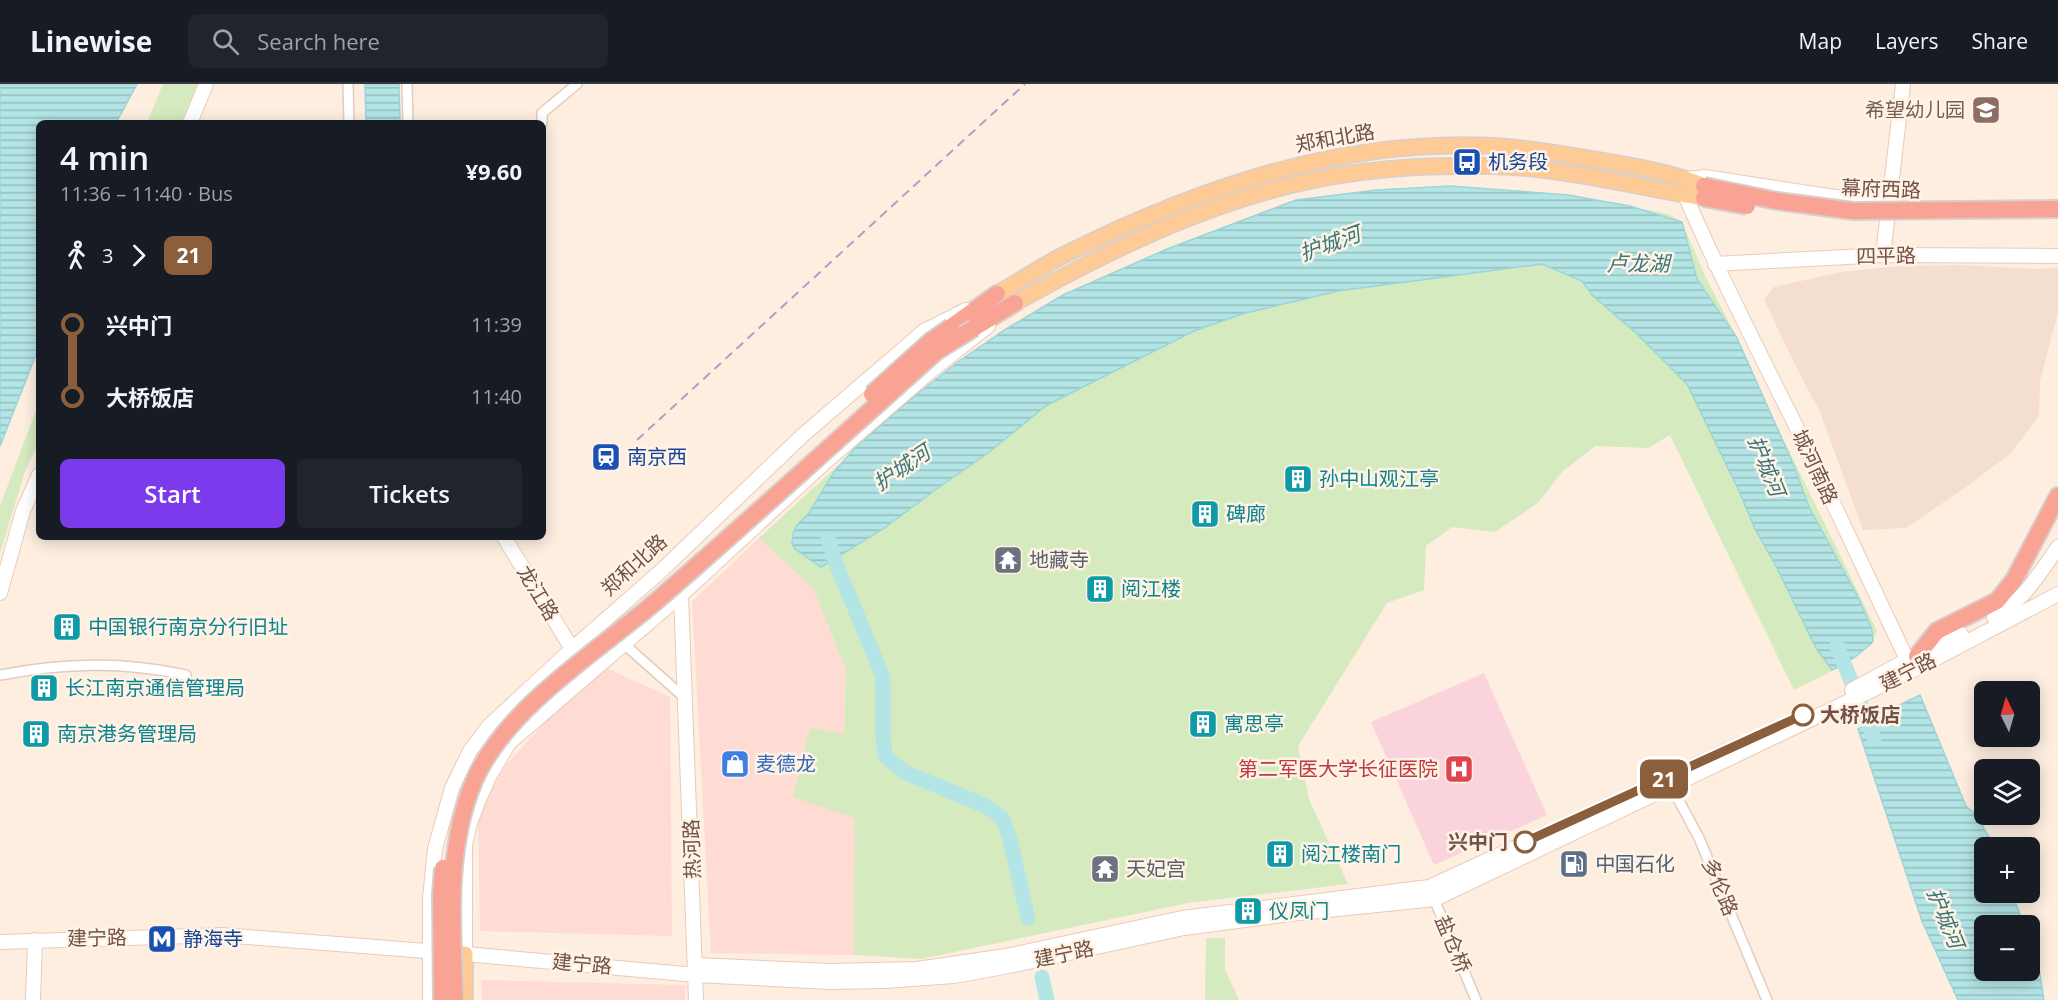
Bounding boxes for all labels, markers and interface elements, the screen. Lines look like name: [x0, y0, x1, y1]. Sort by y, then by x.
search box: [188, 14, 608, 68]
text: Linewise: [30, 22, 152, 60]
icon: search: [209, 25, 242, 58]
text: Search here: [257, 26, 380, 56]
text: Map: [1799, 27, 1842, 55]
text: Layers: [1875, 27, 1939, 55]
text: Share: [1972, 27, 2028, 55]
school or university icon: 希望幼儿园: [1970, 94, 2002, 126]
place label: 希望幼儿园: [1865, 96, 1965, 123]
street label: 郑和北路: [1293, 117, 1377, 158]
text: 4 min: [60, 135, 149, 180]
bus stop icon: 机务段: [1451, 146, 1483, 178]
place label: 机务段: [1488, 148, 1548, 175]
text: ¥9.60: [465, 156, 522, 186]
street label: 幕府西路: [1841, 174, 1921, 203]
text: 11:36 – 11:40 · Bus: [60, 180, 233, 207]
water label: 护城河: [1295, 218, 1368, 267]
icon: walk: [60, 239, 93, 272]
icon: forward: [122, 239, 155, 272]
text: 21: [176, 241, 200, 269]
street label: 四平路: [1856, 241, 1916, 270]
text: 3: [102, 242, 113, 269]
water label: 卢龙湖: [1607, 249, 1672, 277]
text: 兴中门: [106, 310, 172, 340]
text: 11:39: [471, 311, 522, 338]
text: 大桥饭店: [106, 382, 194, 412]
text: 11:40: [471, 383, 522, 410]
street label: 城河南路: [1786, 425, 1845, 509]
water label: 护城河: [1742, 431, 1793, 504]
water label: 护城河: [867, 436, 939, 496]
station icon: 南京西: [590, 441, 622, 473]
place label: 南京西: [627, 443, 687, 470]
button: Start: [60, 459, 285, 528]
button: Tickets: [297, 459, 522, 528]
building icon: 孙中山观江亭: [1282, 463, 1314, 495]
place label: 孙中山观江亭: [1319, 465, 1439, 492]
building icon: 碑廊: [1189, 498, 1221, 530]
place label: 碑廊: [1226, 500, 1266, 527]
street label: 郑和北路: [595, 528, 672, 601]
temple icon: 地藏寺: [992, 544, 1024, 576]
place label: 地藏寺: [1029, 546, 1089, 573]
street label: 龙江路: [511, 560, 565, 625]
building icon: 阅江楼: [1084, 573, 1116, 605]
place label: 阅江楼: [1121, 575, 1181, 602]
building icon: 中国银行南京分行旧址: [51, 611, 83, 643]
place label: 中国银行南京分行旧址: [88, 613, 288, 640]
street label: 建宁路: [1875, 646, 1941, 697]
building icon: 长江南京通信管理局: [28, 672, 60, 704]
place label: 长江南京通信管理局: [65, 674, 245, 701]
north arrow: [1974, 681, 2040, 747]
map controls: [1974, 681, 2040, 981]
place label: 大桥饭店: [1820, 701, 1900, 728]
marker: 大桥饭店: [1792, 704, 1814, 726]
building icon: 寓思亭: [1187, 708, 1219, 740]
place label: 寓思亭: [1224, 710, 1284, 737]
building icon: 南京港务管理局: [20, 718, 52, 750]
place label: 南京港务管理局: [57, 720, 197, 747]
shop icon: 麦德龙: [719, 748, 751, 780]
place label: 麦德龙: [756, 750, 816, 777]
hospital icon: 第二军医大学长征医院: [1443, 753, 1475, 785]
place label: 第二军医大学长征医院: [1238, 755, 1438, 782]
button: layers: [1974, 759, 2040, 825]
line badge: 21: [1637, 760, 1691, 798]
text: 21: [1652, 765, 1676, 793]
street label: 热河路: [677, 819, 706, 879]
place label: 兴中门: [1448, 828, 1508, 855]
marker: 兴中门: [1514, 831, 1536, 853]
button: +: [1974, 837, 2040, 903]
building icon: 阅江楼南门: [1264, 838, 1296, 870]
place label: 阅江楼南门: [1301, 840, 1401, 867]
fuel station icon: 中国石化: [1558, 848, 1590, 880]
place label: 中国石化: [1595, 850, 1675, 877]
temple icon: 天妃宫: [1089, 853, 1121, 885]
street label: 多伦路: [1696, 854, 1745, 920]
place label: 天妃宫: [1126, 855, 1186, 882]
water label: 护城河: [1921, 883, 1972, 956]
building icon: 仪凤门: [1232, 895, 1264, 927]
place label: 仪凤门: [1269, 897, 1329, 924]
street label: 盐仓桥: [1429, 911, 1478, 977]
button: −: [1974, 915, 2040, 981]
street label: 建宁路: [67, 923, 127, 952]
metro station icon: 静海寺: [146, 923, 178, 955]
place label: 静海寺: [183, 925, 243, 952]
street label: 建宁路: [1032, 934, 1096, 973]
street label: 建宁路: [551, 947, 613, 980]

